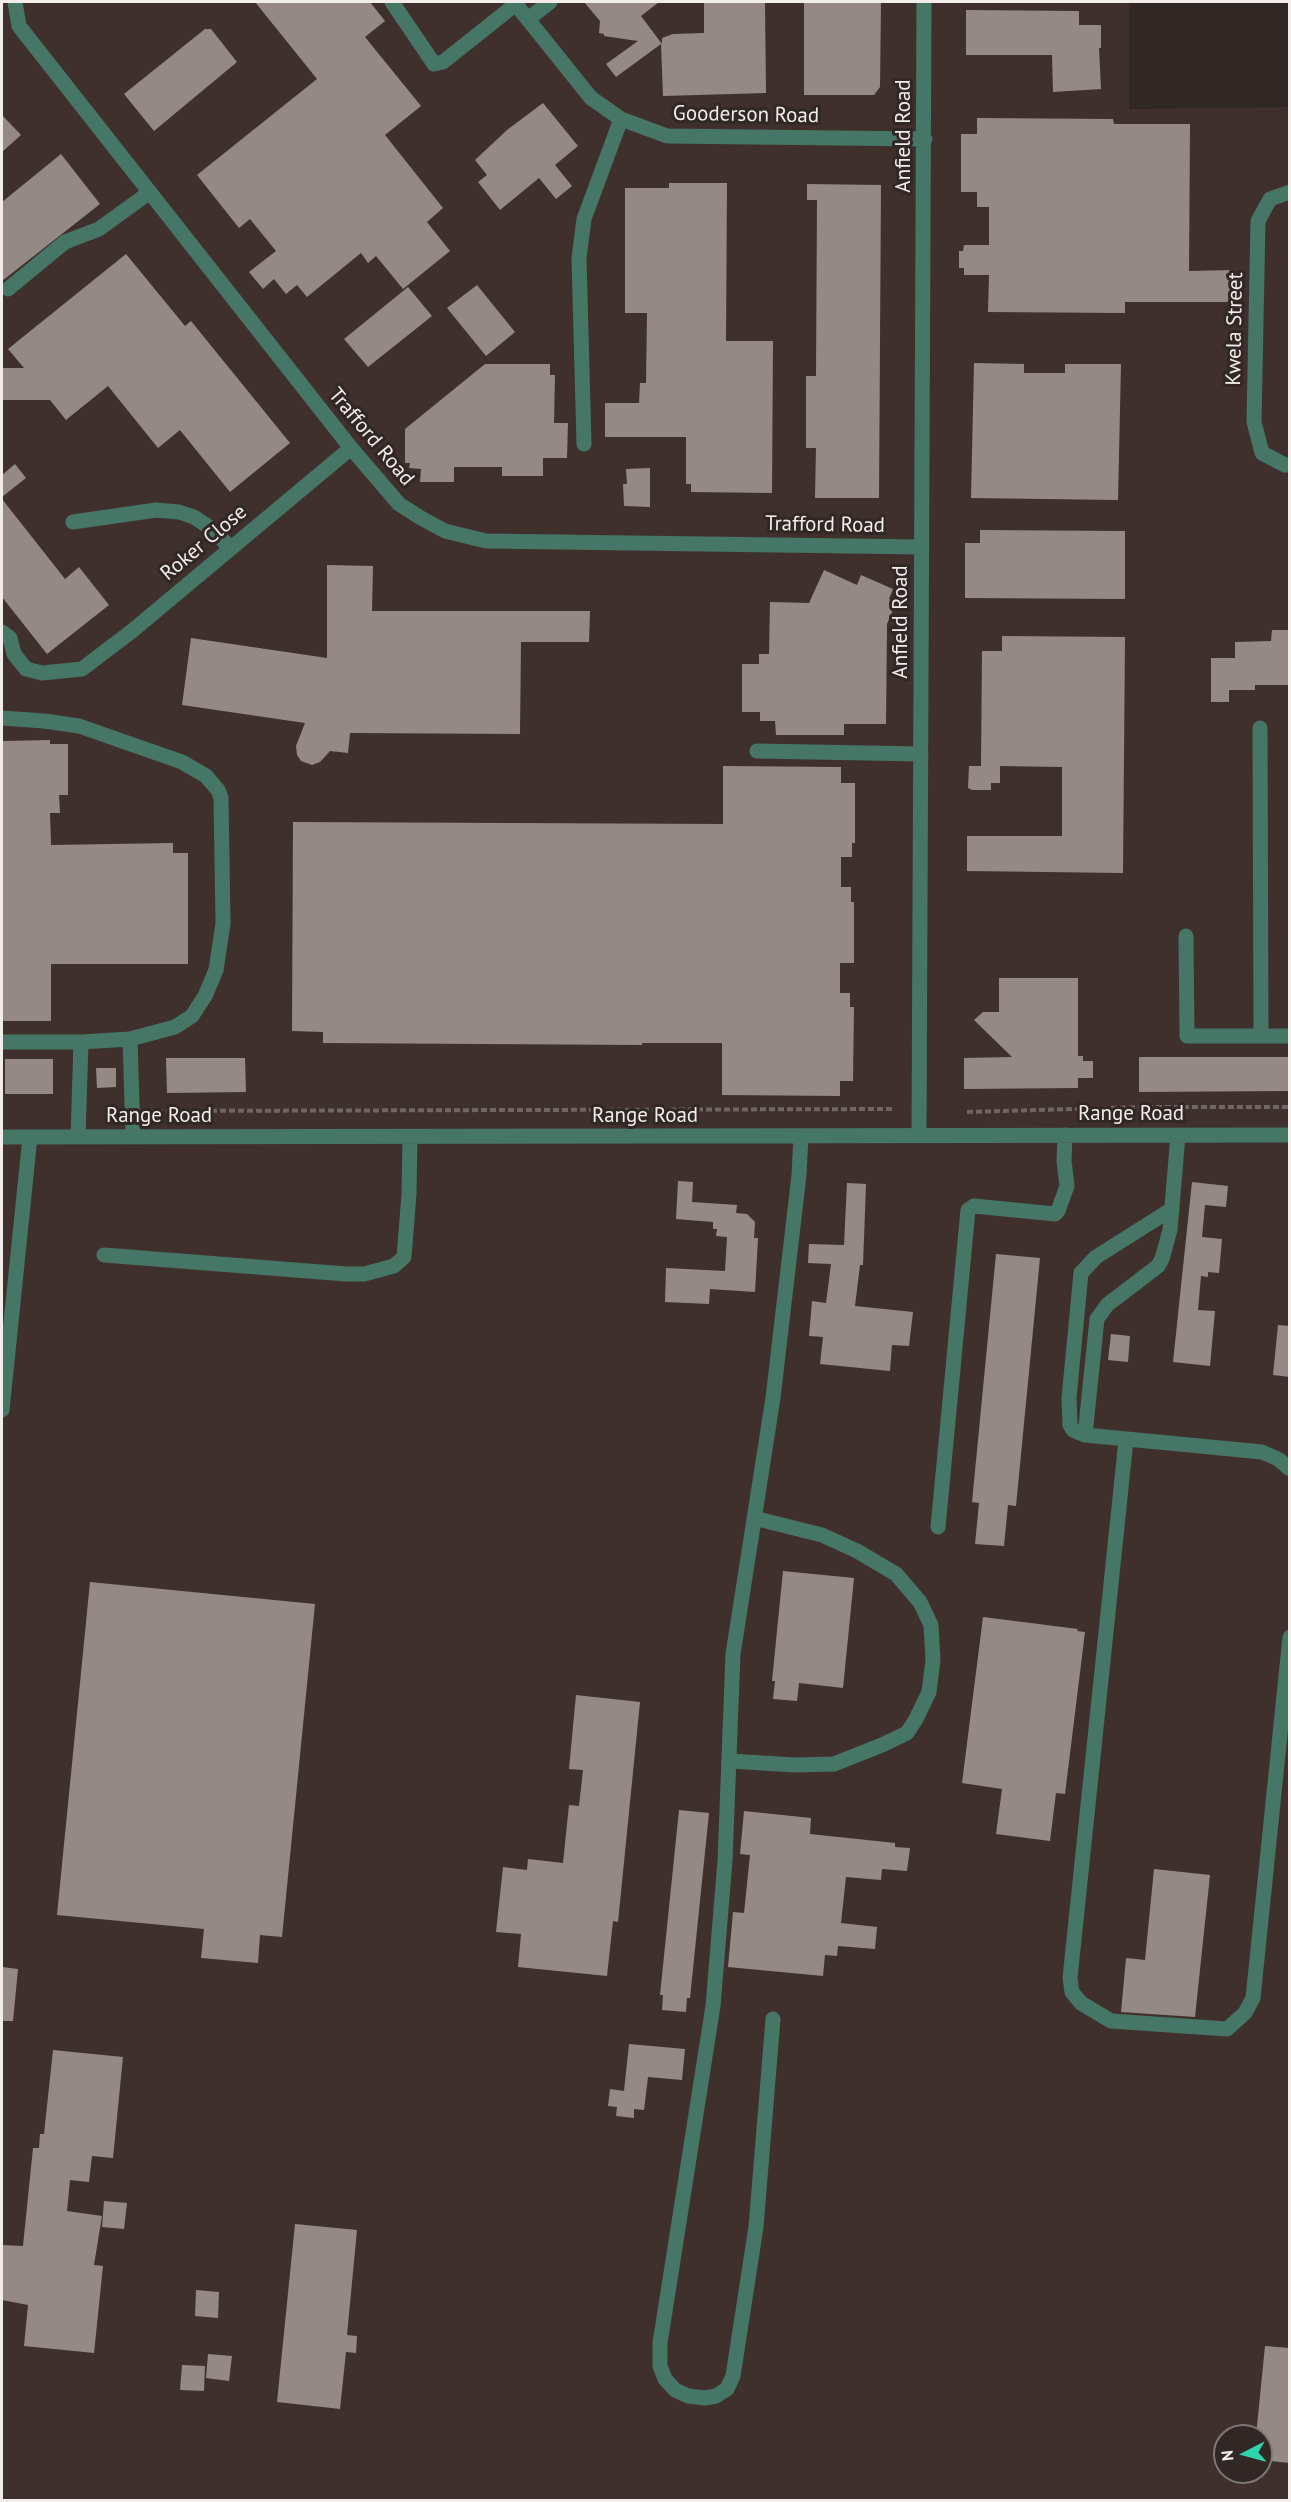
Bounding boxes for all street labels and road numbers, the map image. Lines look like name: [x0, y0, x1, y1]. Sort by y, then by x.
street label: Anfield Road: [891, 79, 917, 193]
street label: Gooderson Road: [673, 101, 819, 129]
street label: Kwela Street: [1221, 272, 1249, 386]
street label: Trafford Road: [323, 383, 419, 491]
street label: Roker Close: [156, 500, 252, 586]
street label: Trafford Road: [765, 511, 885, 539]
street label: Anfield Road: [888, 565, 914, 679]
street label: Range Road: [1078, 1101, 1184, 1127]
street label: Range Road: [106, 1103, 212, 1129]
street label: Range Road: [592, 1103, 698, 1129]

